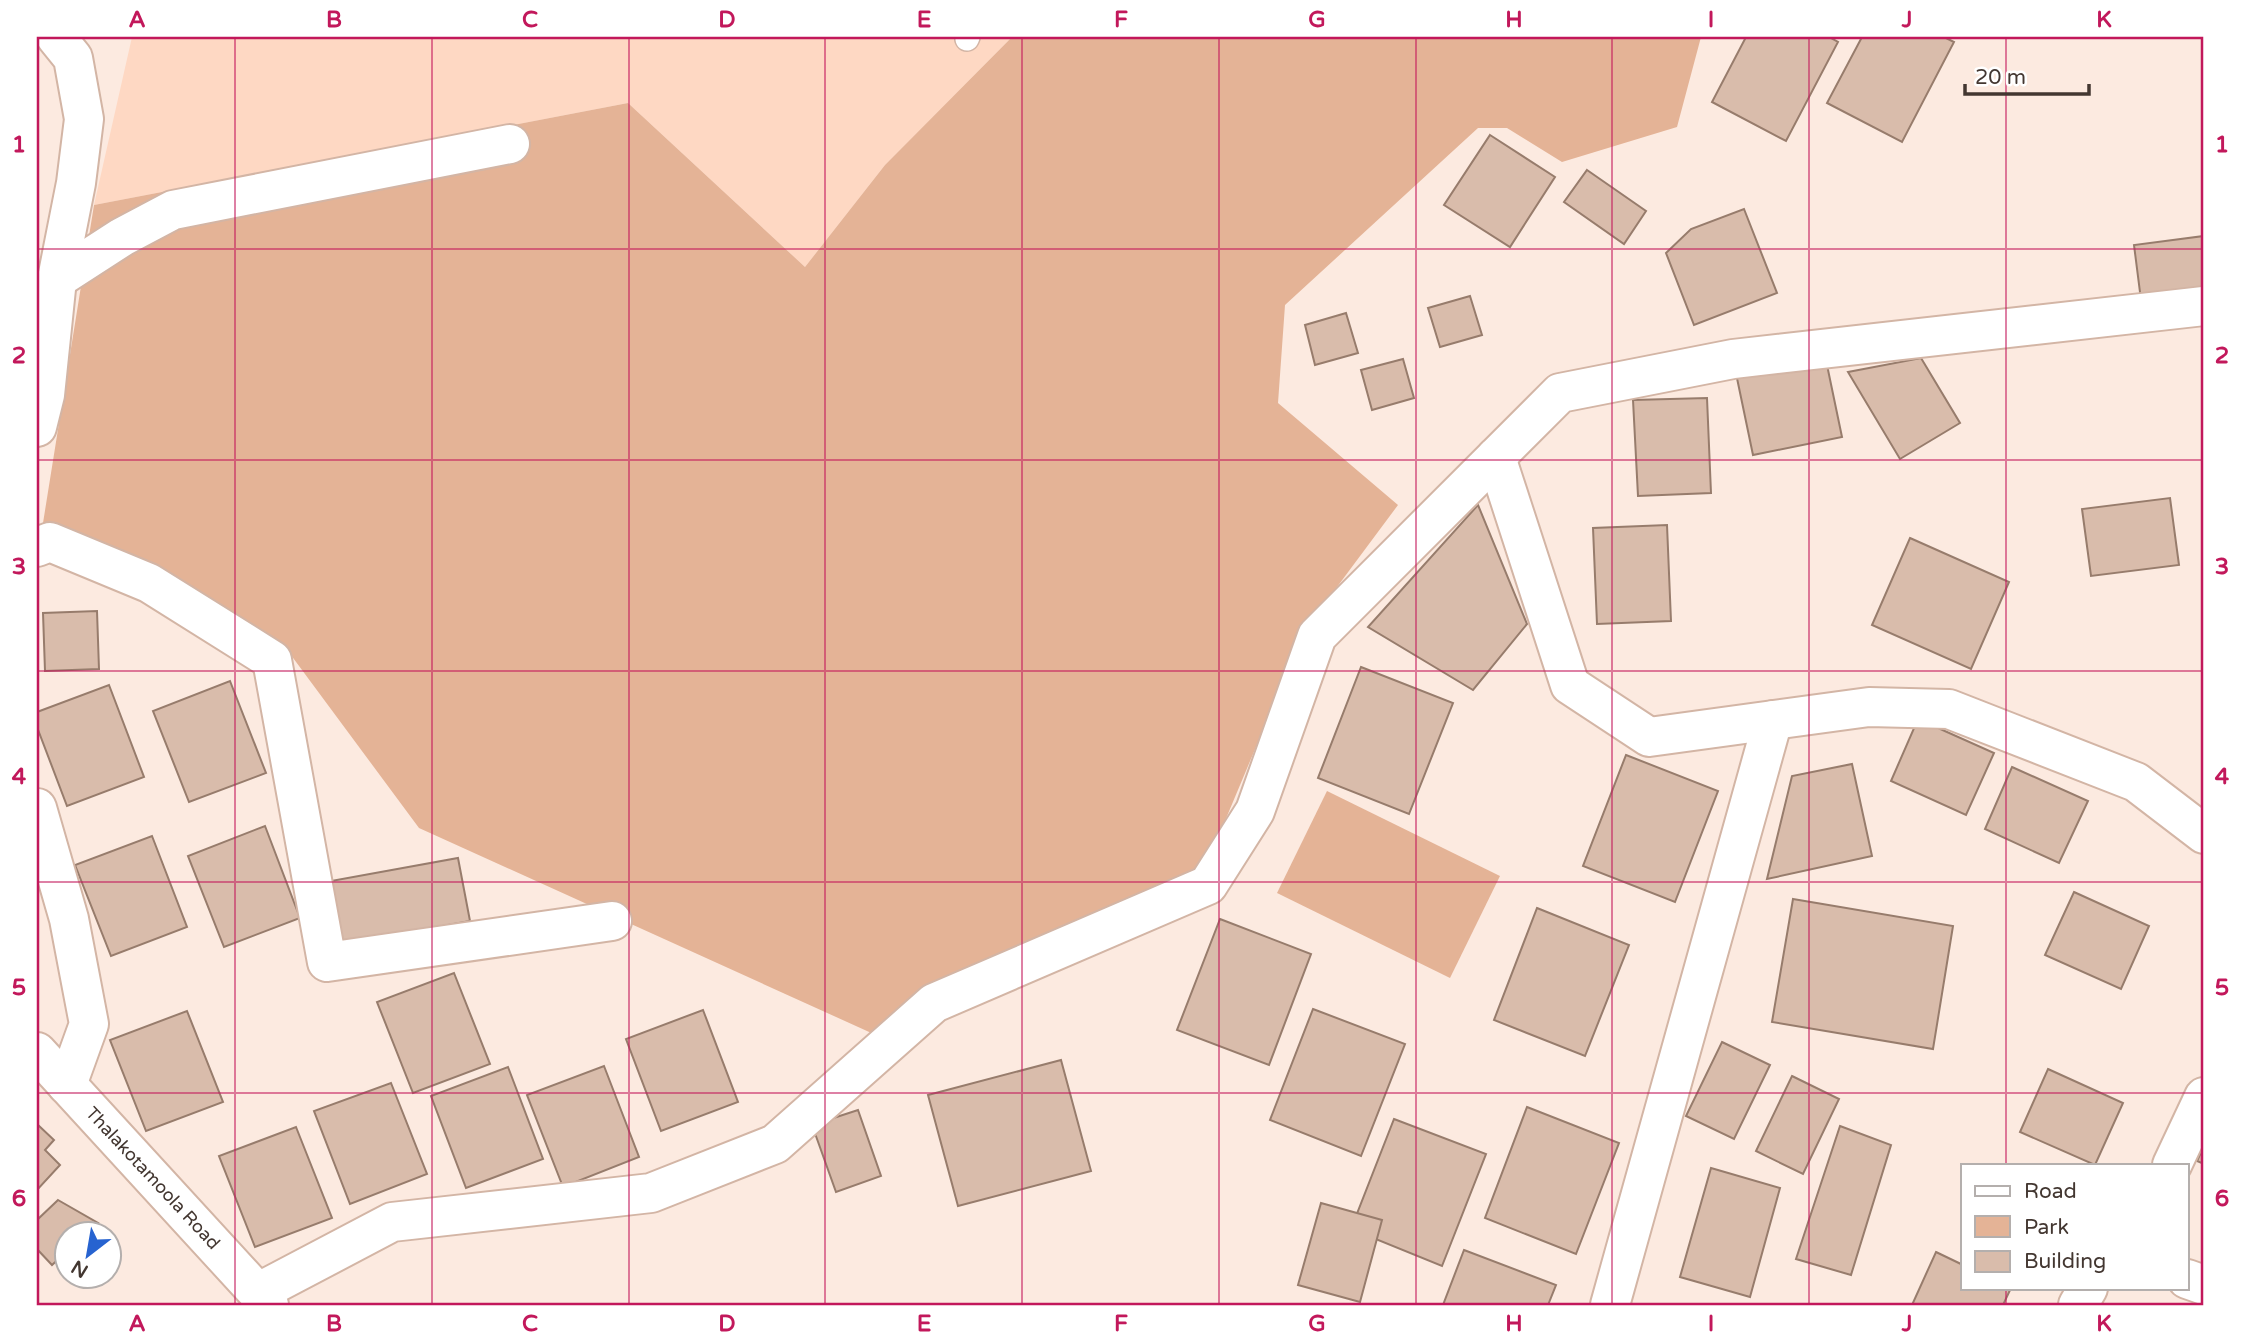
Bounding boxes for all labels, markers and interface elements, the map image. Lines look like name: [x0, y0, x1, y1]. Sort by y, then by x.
text: A: [128, 6, 146, 34]
text: B: [326, 6, 342, 34]
text: C: [522, 6, 538, 34]
text: D: [718, 6, 736, 34]
text: E: [917, 6, 931, 34]
text: F: [1114, 6, 1128, 34]
text: G: [1308, 6, 1326, 34]
text: H: [1505, 6, 1523, 34]
text: I: [1708, 6, 1714, 34]
text: J: [1901, 6, 1912, 34]
text: K: [2096, 6, 2112, 34]
scale bar: [1965, 52, 2089, 96]
text: 20 m: [1975, 65, 2026, 90]
text: 1: [12, 131, 26, 159]
text: 1: [2215, 131, 2229, 159]
text: 2: [12, 342, 26, 370]
text: 2: [2215, 342, 2229, 370]
text: 3: [12, 553, 26, 581]
text: 3: [2215, 553, 2229, 581]
text: 4: [12, 763, 27, 791]
text: 4: [2215, 763, 2230, 791]
text: 5: [12, 974, 26, 1002]
text: 5: [2215, 974, 2229, 1002]
street label: Thalakotamoola Road: [81, 1102, 225, 1254]
legend: [1961, 1164, 2188, 1290]
text: Road: [2024, 1179, 2077, 1204]
text: 6: [12, 1185, 26, 1213]
text: 6: [2215, 1185, 2229, 1213]
text: Park: [2024, 1215, 2069, 1240]
north arrow: [52, 1220, 122, 1290]
text: Building: [2024, 1249, 2106, 1274]
text: N: [68, 1255, 92, 1282]
text: A: [128, 1310, 146, 1338]
text: B: [326, 1310, 342, 1338]
text: C: [522, 1310, 538, 1338]
text: D: [718, 1310, 736, 1338]
text: E: [917, 1310, 931, 1338]
text: F: [1114, 1310, 1128, 1338]
text: G: [1308, 1310, 1326, 1338]
text: H: [1505, 1310, 1523, 1338]
text: I: [1708, 1310, 1714, 1338]
text: J: [1901, 1310, 1912, 1338]
text: K: [2096, 1310, 2112, 1338]

